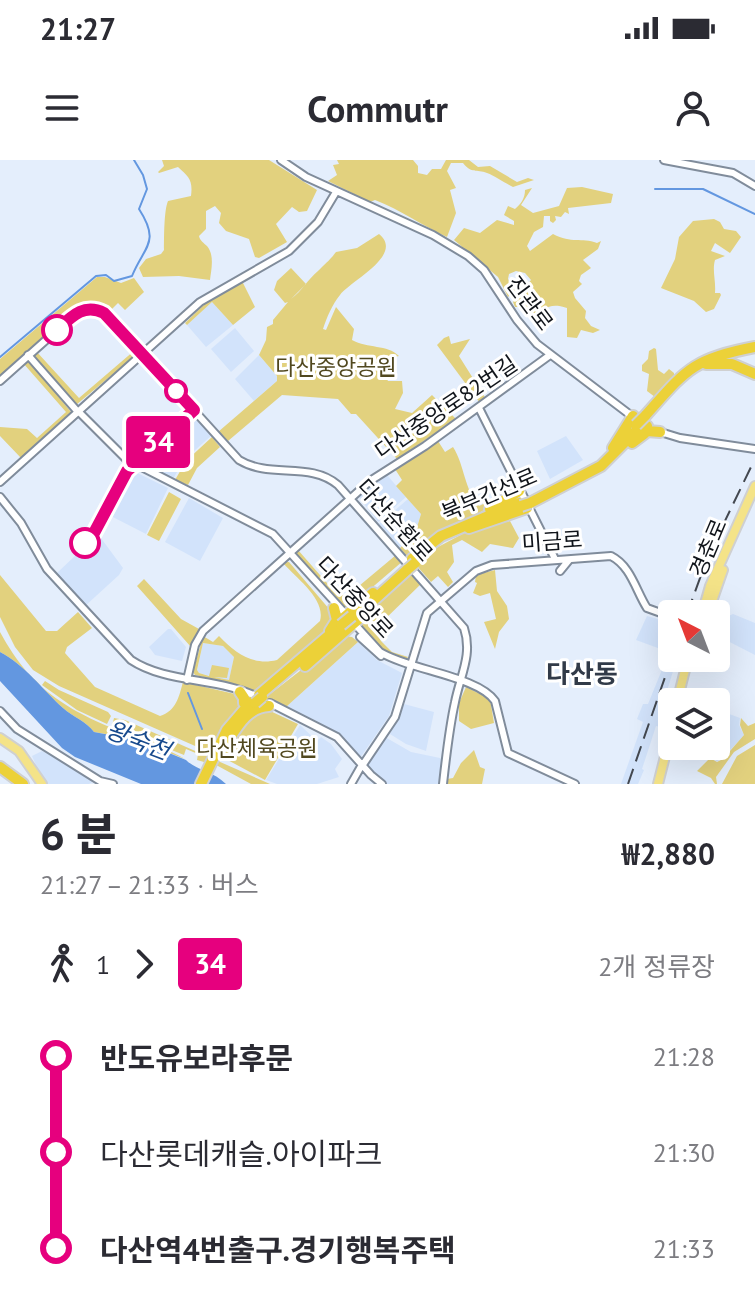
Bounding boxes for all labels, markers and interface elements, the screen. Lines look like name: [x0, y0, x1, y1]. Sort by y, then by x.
text: 21:27: [40, 9, 116, 48]
text: Commutr: [307, 85, 448, 132]
icon: menu: [40, 86, 84, 130]
icon: person: [671, 86, 715, 130]
street label: 진관로: [501, 270, 559, 336]
unlabelled marker: [42, 315, 72, 345]
street label: 다산중앙로82번길: [369, 349, 523, 465]
park label: 다산중앙공원: [275, 353, 397, 381]
unlabelled marker: [165, 380, 187, 402]
line badge: 34: [122, 416, 194, 468]
text: 34: [142, 423, 174, 460]
street label: 북부간선로: [437, 461, 541, 527]
street label: 다산순환로: [351, 473, 439, 567]
street label: 경춘로: [683, 515, 733, 581]
street label: 미금로: [521, 525, 583, 557]
unlabelled marker: [70, 528, 100, 558]
street label: 다산중앙로: [310, 550, 400, 644]
north arrow: [658, 600, 730, 672]
map controls: [658, 600, 730, 760]
district label: 다산동: [546, 657, 618, 690]
button: layers: [658, 688, 730, 760]
water label: 왕숙천: [102, 714, 177, 767]
park label: 다산체육공원: [196, 734, 318, 762]
text: 6 분: [40, 805, 117, 862]
text: ₩2,880: [622, 834, 715, 873]
text: 21:27 – 21:33 · 버스: [40, 868, 259, 901]
icon: walk: [40, 942, 84, 986]
icon: forward: [122, 942, 166, 986]
text: 34: [194, 945, 226, 982]
text: 1: [96, 948, 110, 981]
text: 2개 정류장: [598, 950, 715, 983]
text: 반도유보라후문: [100, 1038, 293, 1077]
text: 21:28: [653, 1040, 715, 1073]
text: 다산롯데캐슬.아이파크: [100, 1134, 382, 1173]
text: 21:30: [653, 1136, 715, 1169]
text: 다산역4번출구.경기행복주택: [100, 1230, 456, 1269]
text: 21:33: [653, 1232, 715, 1265]

